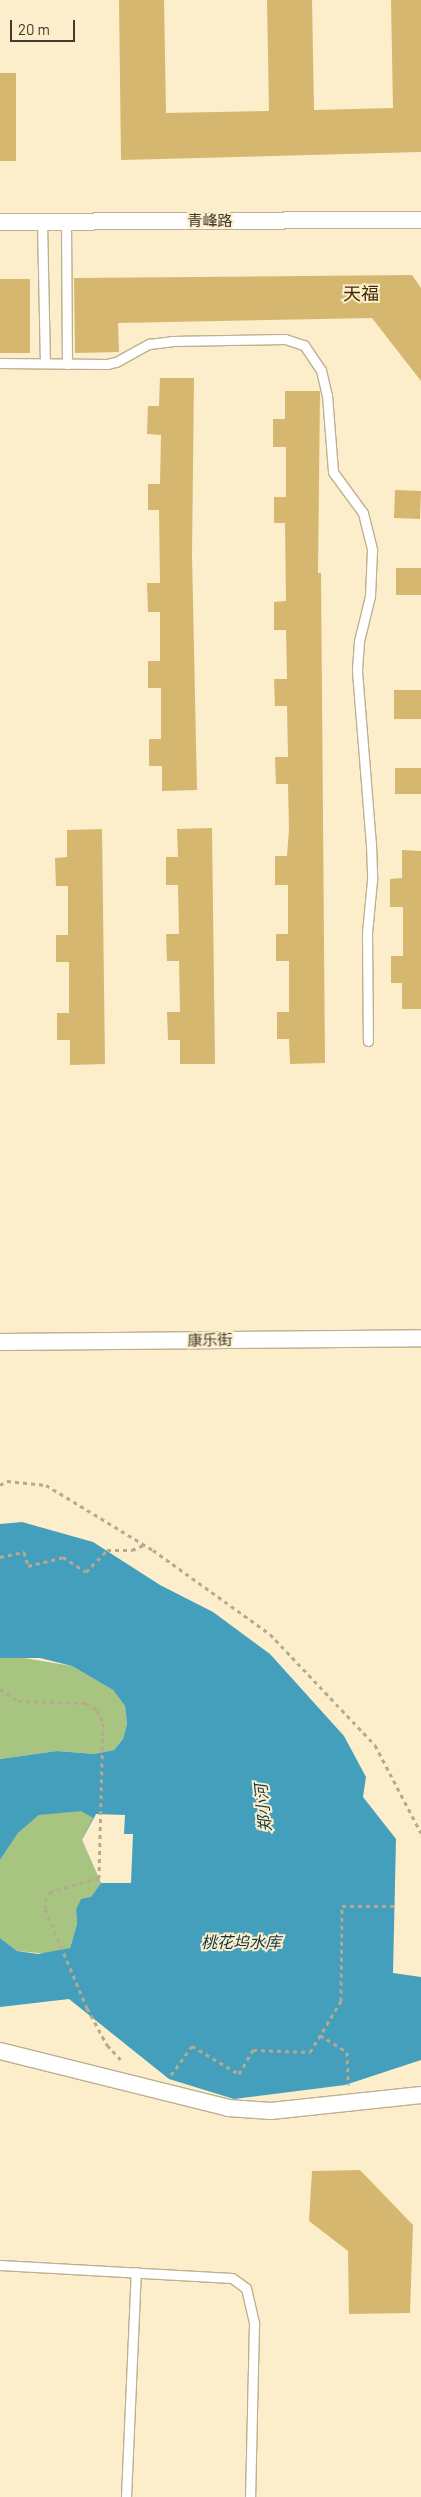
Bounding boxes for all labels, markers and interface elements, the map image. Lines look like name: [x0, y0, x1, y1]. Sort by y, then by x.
scale bar: [12, 10, 78, 42]
text: 20 m: [18, 20, 50, 38]
street label: 青峰路: [188, 212, 232, 230]
district label: 天福: [343, 282, 379, 304]
street label: 康乐街: [187, 1331, 233, 1349]
water label: 郑小河: [251, 1783, 275, 1833]
water label: 桃花坞水库: [201, 1932, 281, 1952]

